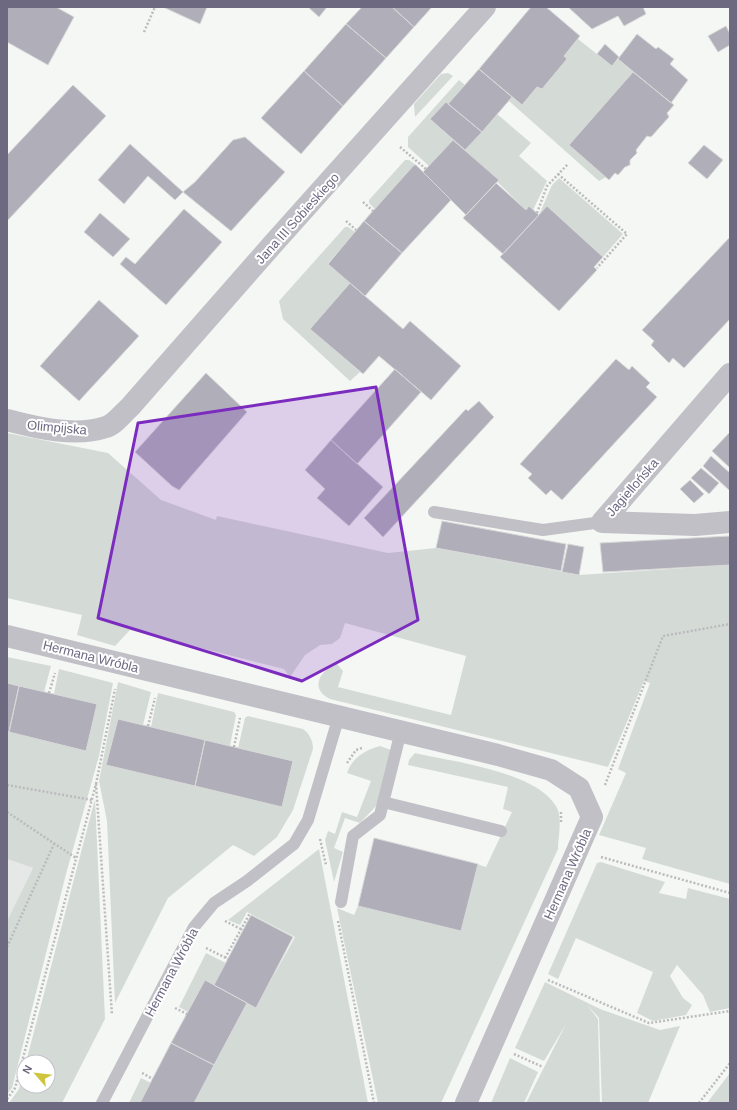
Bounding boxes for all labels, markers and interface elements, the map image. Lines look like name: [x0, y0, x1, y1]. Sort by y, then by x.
street label: Jana III Sobieskiego: [253, 170, 342, 267]
street label: Olimpijska: [26, 417, 88, 438]
street label: Jagiellońska: [603, 455, 662, 519]
street label: Hermana Wróbla: [42, 637, 141, 676]
street label: Hermana Wróbla: [541, 826, 595, 922]
street label: Hermana Wróbla: [142, 925, 201, 1019]
north arrow: [16, 1054, 56, 1094]
text: N: [20, 1063, 34, 1076]

